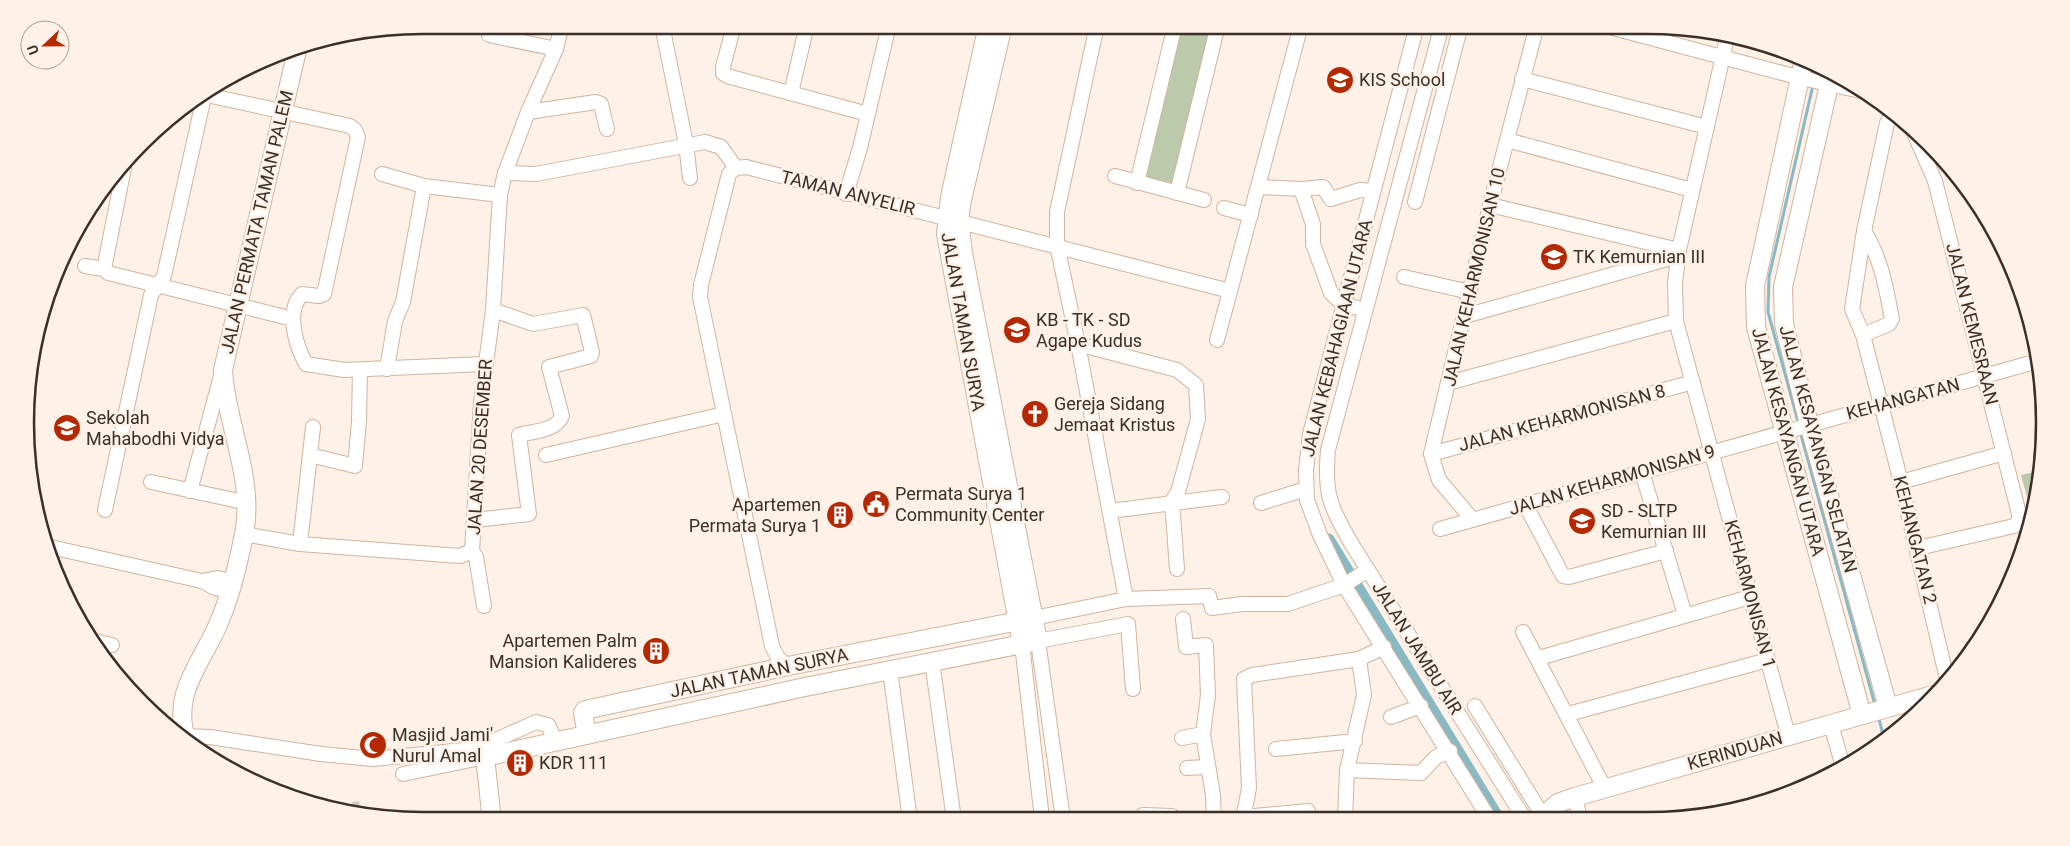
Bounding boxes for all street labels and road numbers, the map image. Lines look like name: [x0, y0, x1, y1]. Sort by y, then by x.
street label: JALAN PERMATA TAMAN PALEM: [216, 88, 297, 356]
street label: TAMAN ANYELIR: [779, 166, 918, 219]
street label: JALAN KEHARMONISAN 10: [1438, 166, 1509, 388]
street label: JALAN KEBAHAGIAAN UTARA: [1297, 217, 1376, 459]
street label: JALAN TAMAN SURYA: [937, 231, 990, 413]
street label: JALAN KEMESRAAN: [1942, 241, 2003, 407]
street label: JALAN KESAYANGAN SELATAN: [1775, 323, 1862, 575]
street label: JALAN KESAYANGAN UTARA: [1748, 325, 1829, 559]
street label: JALAN 20 DESEMBER: [463, 358, 496, 536]
street label: KEHANGATAN: [1844, 373, 1962, 424]
street label: JALAN KEHARMONISAN 8: [1456, 380, 1668, 455]
street label: JALAN KEHARMONISAN 9: [1506, 440, 1717, 519]
street label: KEHANGATAN 2: [1889, 474, 1942, 606]
street label: KEHARMONISAN 1: [1721, 517, 1780, 671]
street label: JALAN JAMBU AIR: [1368, 577, 1467, 718]
street label: JALAN TAMAN SURYA: [668, 643, 850, 702]
street label: KERINDUAN: [1685, 727, 1785, 774]

